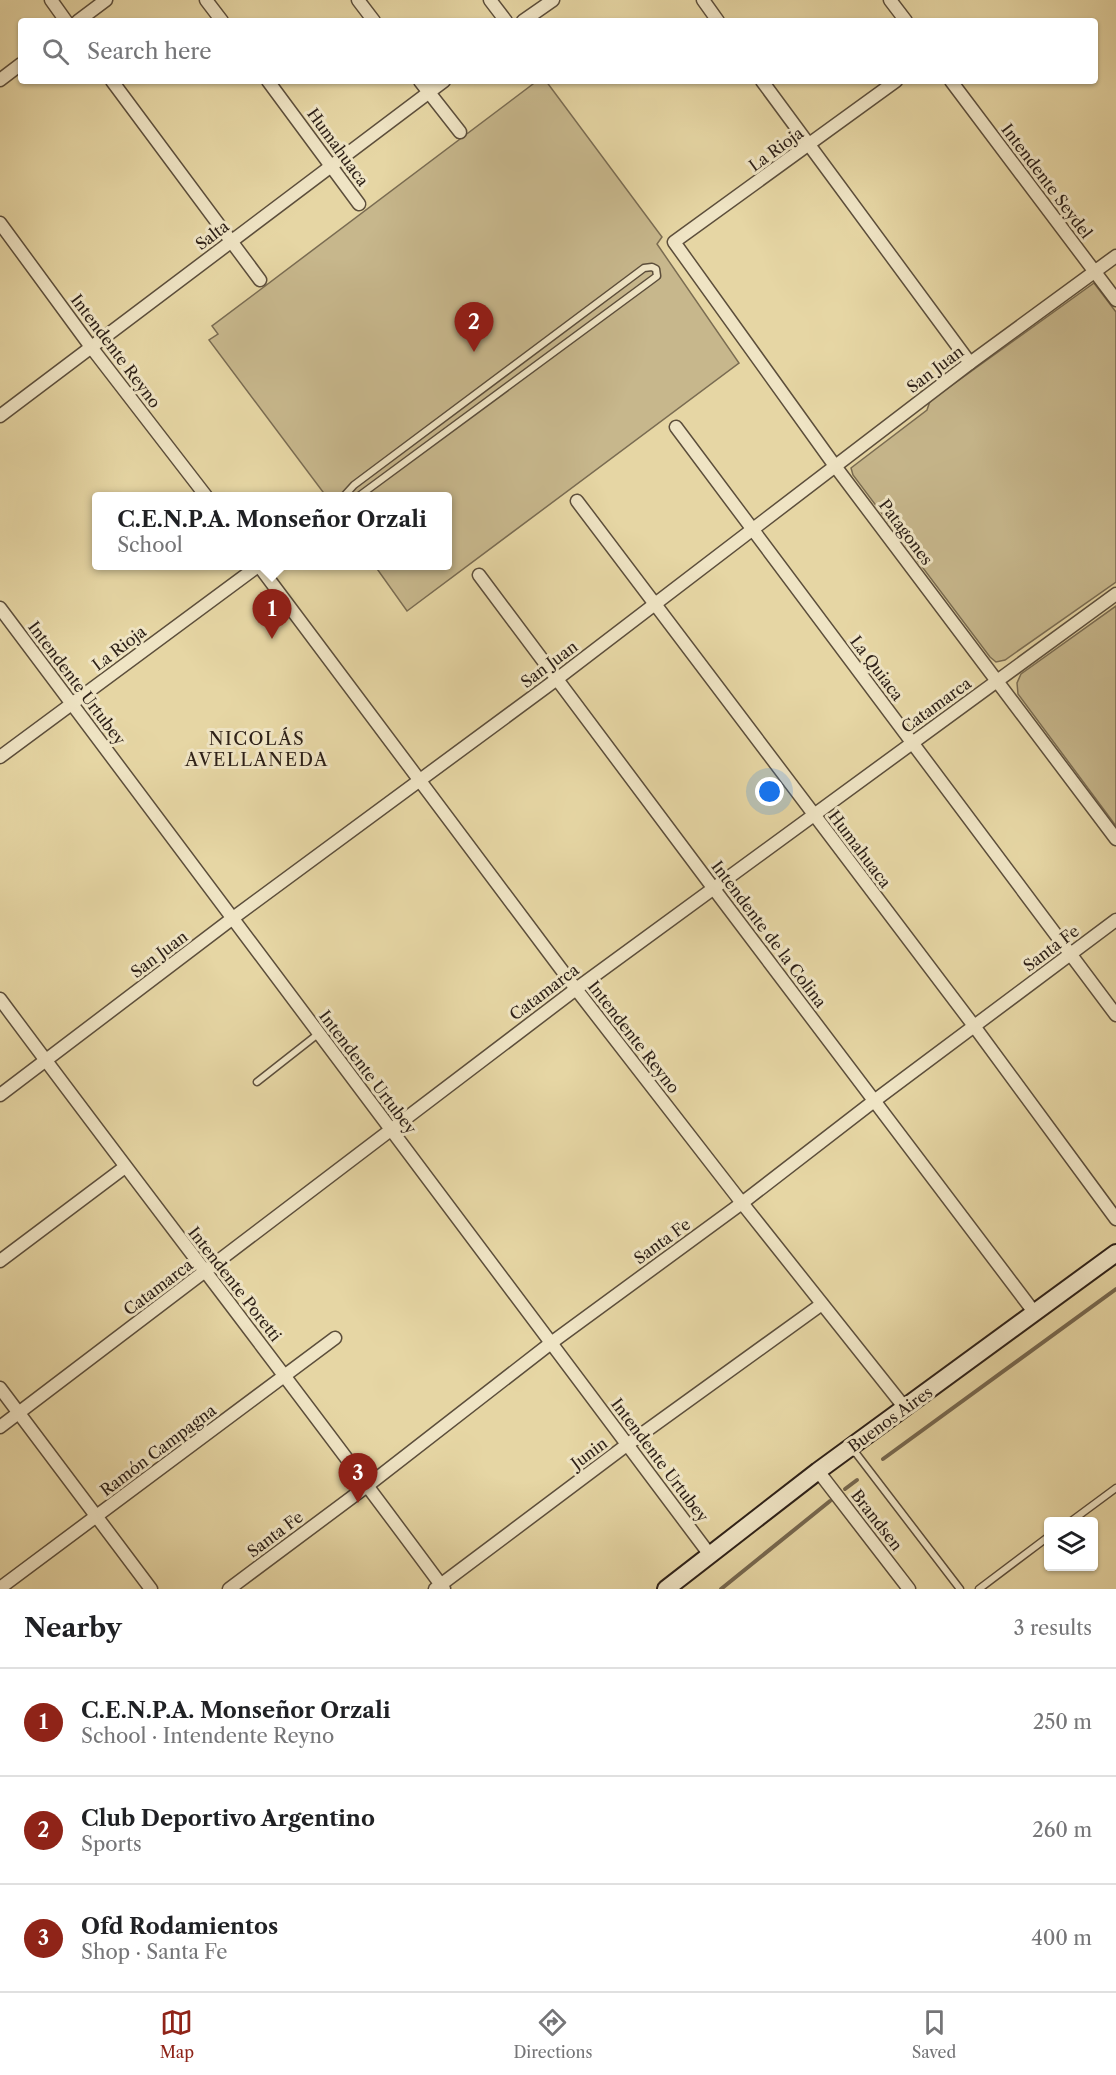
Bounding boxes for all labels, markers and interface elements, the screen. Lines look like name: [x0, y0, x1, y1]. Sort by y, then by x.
search box: [18, 18, 1098, 84]
icon: search: [39, 35, 72, 68]
text: Search here: [87, 38, 212, 65]
street label: Humahuaca: [303, 104, 373, 190]
street label: Intendente Seydel: [997, 120, 1097, 242]
street label: La Rioja: [745, 122, 808, 175]
street label: Salta: [191, 216, 233, 254]
street label: Intendente Reyno: [67, 290, 165, 412]
pin: 2: [454, 302, 494, 352]
street label: San Juan: [903, 341, 967, 397]
popup: [92, 492, 452, 570]
street label: Patagones: [875, 495, 937, 569]
text: C.E.N.P.A. Monseñor Orzali: [117, 506, 427, 533]
text: School: [117, 533, 183, 557]
pin: 1: [252, 590, 292, 639]
street label: Intendente Urtubey: [24, 617, 131, 750]
street label: La Rioja: [88, 621, 150, 675]
street label: La Quiaca: [846, 632, 908, 705]
street label: San Juan: [517, 636, 581, 692]
street label: Catamarca: [897, 673, 975, 737]
district label: NICOLÁS AVELLANEDA: [184, 727, 329, 771]
your location: [755, 777, 784, 806]
street label: Humahuaca: [824, 806, 896, 892]
street label: Intendente de la Colina: [707, 857, 831, 1012]
street label: Santa Fe: [1019, 920, 1083, 975]
street label: San Juan: [127, 926, 191, 982]
street label: Catamarca: [505, 959, 583, 1025]
street label: Intendente Reyno: [584, 977, 684, 1097]
street label: Intendente Urtubey: [315, 1006, 422, 1139]
street label: Santa Fe: [630, 1214, 694, 1268]
street label: Intendente Poretti: [184, 1223, 286, 1345]
street label: Catamarca: [119, 1254, 197, 1320]
street label: Buenos Aires: [844, 1382, 936, 1456]
street label: Intendente Urtubey: [607, 1394, 714, 1527]
street label: Ramón Campagna: [96, 1400, 220, 1500]
street label: Junin: [565, 1433, 611, 1475]
pin: 3: [338, 1454, 378, 1503]
street label: Brandsen: [847, 1485, 907, 1555]
street label: Santa Fe: [243, 1506, 307, 1561]
map controls: [1044, 1517, 1098, 1571]
button: layers: [1044, 1517, 1098, 1571]
text: Nearby: [24, 1612, 122, 1644]
text: 3 results: [1014, 1616, 1092, 1640]
text: C.E.N.P.A. Monseñor Orzali: [81, 1697, 391, 1724]
text: 1: [39, 1710, 48, 1734]
text: 250 m: [1033, 1710, 1092, 1734]
text: School · Intendente Reyno: [81, 1724, 334, 1748]
text: Club Deportivo Argentino: [81, 1805, 375, 1832]
text: 2: [38, 1818, 49, 1842]
text: 260 m: [1032, 1818, 1092, 1842]
text: Sports: [81, 1832, 142, 1856]
text: Ofd Rodamientos: [81, 1913, 278, 1940]
text: 3: [38, 1926, 49, 1950]
text: 400 m: [1031, 1926, 1092, 1950]
text: Shop · Santa Fe: [81, 1940, 227, 1964]
tab: Map: [160, 2006, 194, 2062]
tab: Directions: [513, 2006, 592, 2062]
tab: Saved: [912, 2006, 956, 2062]

